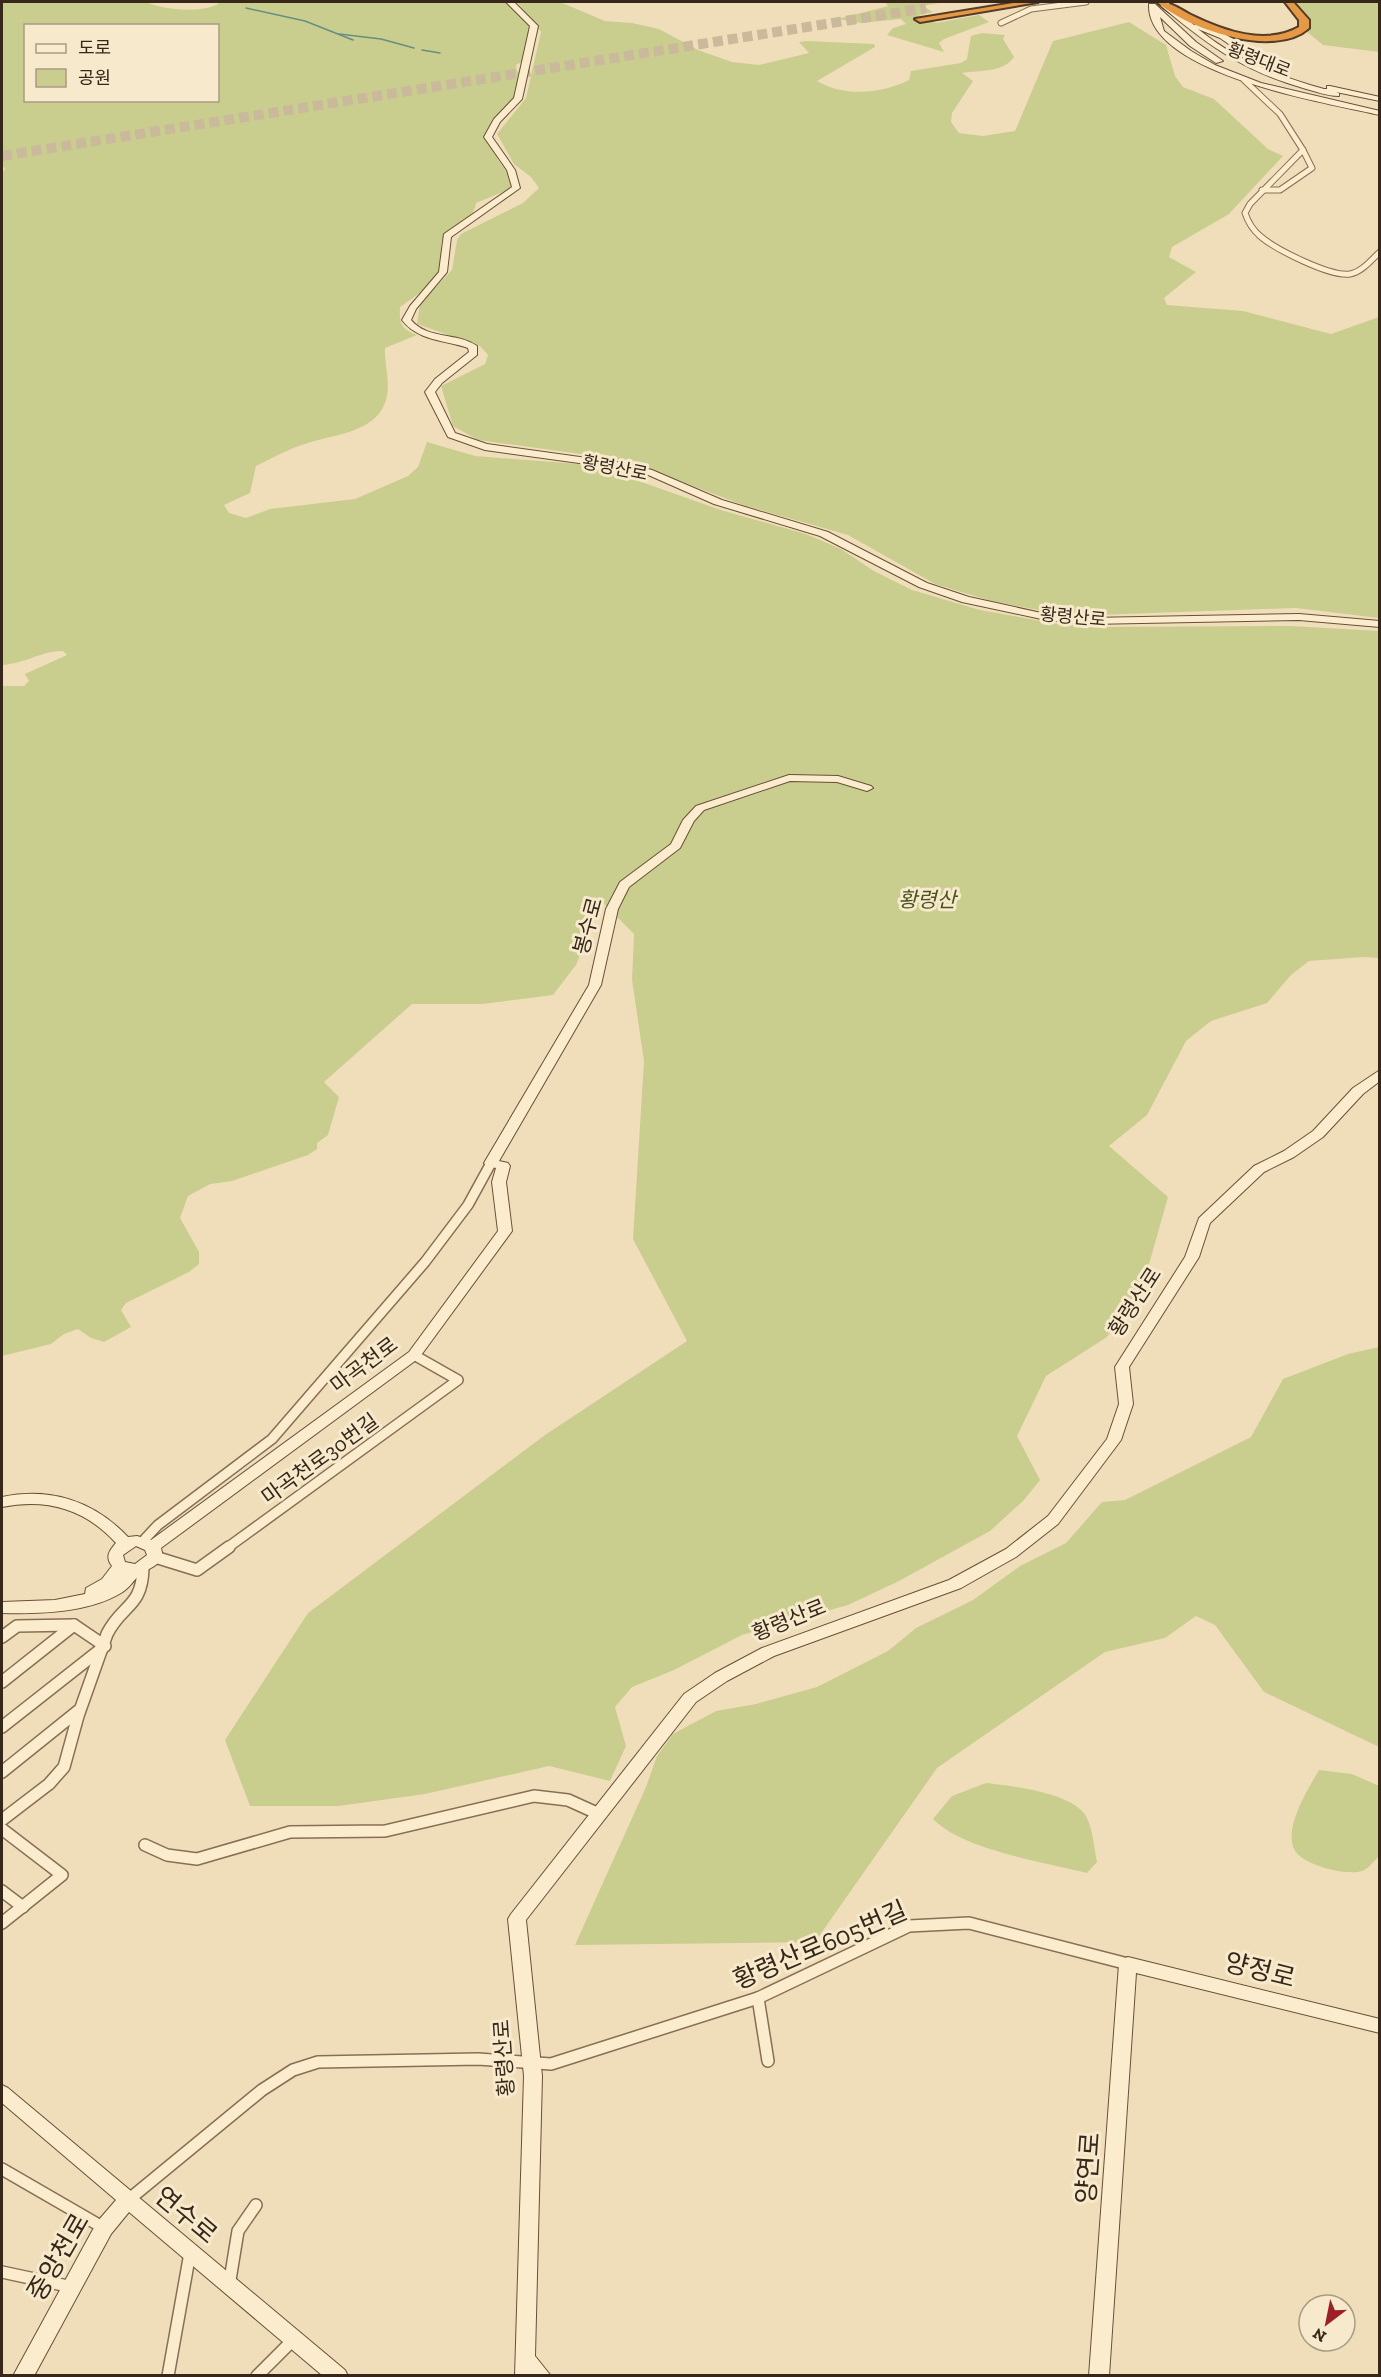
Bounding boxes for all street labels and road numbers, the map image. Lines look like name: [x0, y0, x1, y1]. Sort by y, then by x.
street label: 황령대로: [1224, 38, 1294, 82]
street label: 황령산로: [580, 451, 650, 485]
street label: 황령산로: [1039, 603, 1107, 631]
street label: 봉수로: [568, 895, 607, 957]
street label: 황령산로: [1103, 1263, 1166, 1341]
street label: 마곡천로: [325, 1331, 402, 1398]
street label: 마곡천로30번길: [256, 1408, 383, 1509]
street label: 황령산로: [748, 1593, 829, 1646]
street label: 황령산로605번길: [728, 1894, 912, 1996]
street label: 양정로: [1221, 1946, 1299, 1994]
street label: 황령산로: [488, 2019, 519, 2097]
street label: 양연로: [1070, 2131, 1106, 2205]
street label: 연수로: [148, 2180, 224, 2250]
street label: 중앙천로: [20, 2208, 96, 2306]

